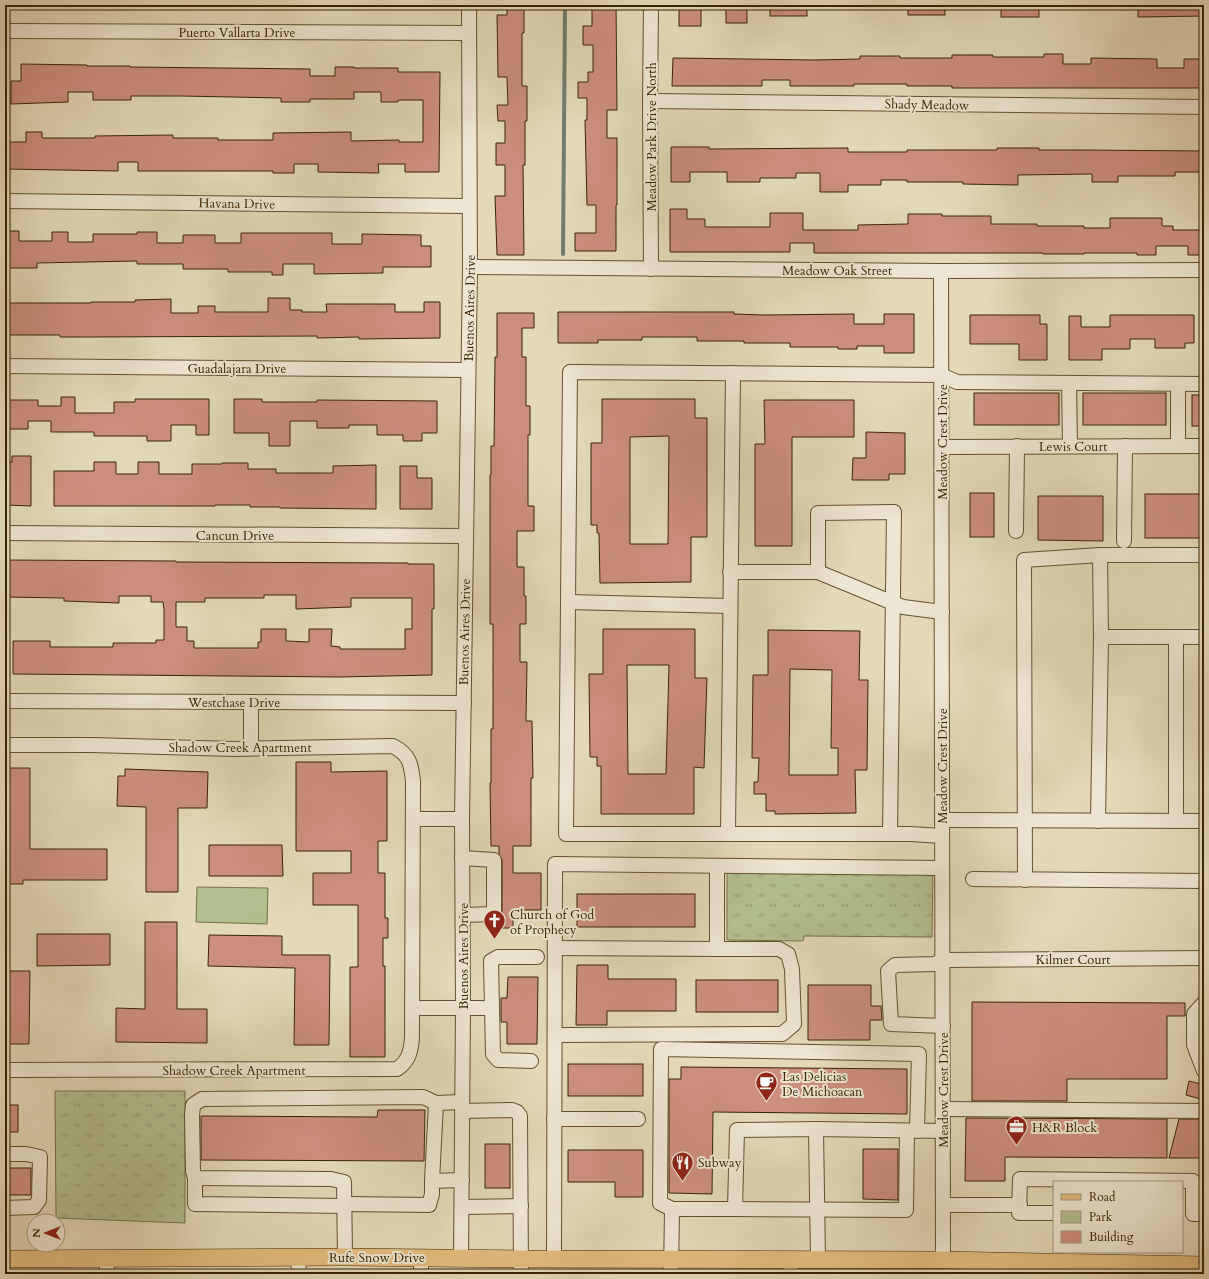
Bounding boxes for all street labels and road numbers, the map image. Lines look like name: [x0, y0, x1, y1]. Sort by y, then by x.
street label: Puerto Vallarta Drive: [179, 24, 296, 42]
street label: Meadow Park Drive North: [643, 62, 661, 212]
street label: Shady Meadow: [884, 95, 970, 115]
street label: Havana Drive: [199, 194, 276, 214]
street label: Buenos Aires Drive: [460, 254, 480, 362]
street label: Meadow Oak Street: [782, 262, 892, 280]
street label: Guadalajara Drive: [187, 360, 287, 378]
street label: Meadow Crest Drive: [934, 384, 952, 500]
street label: Lewis Court: [1039, 438, 1107, 456]
street label: Cancun Drive: [196, 527, 274, 545]
street label: Buenos Aires Drive: [455, 578, 475, 686]
street label: Westchase Drive: [187, 694, 280, 712]
street label: Meadow Crest Drive: [934, 708, 952, 824]
street label: Shadow Creek Apartment: [168, 739, 312, 757]
street label: Buenos Aires Drive: [455, 902, 473, 1009]
street label: Kilmer Court: [1036, 951, 1110, 969]
street label: Meadow Crest Drive: [935, 1032, 953, 1148]
street label: Shadow Creek Apartment: [162, 1062, 306, 1080]
street label: Rufe Snow Drive: [329, 1249, 425, 1267]

